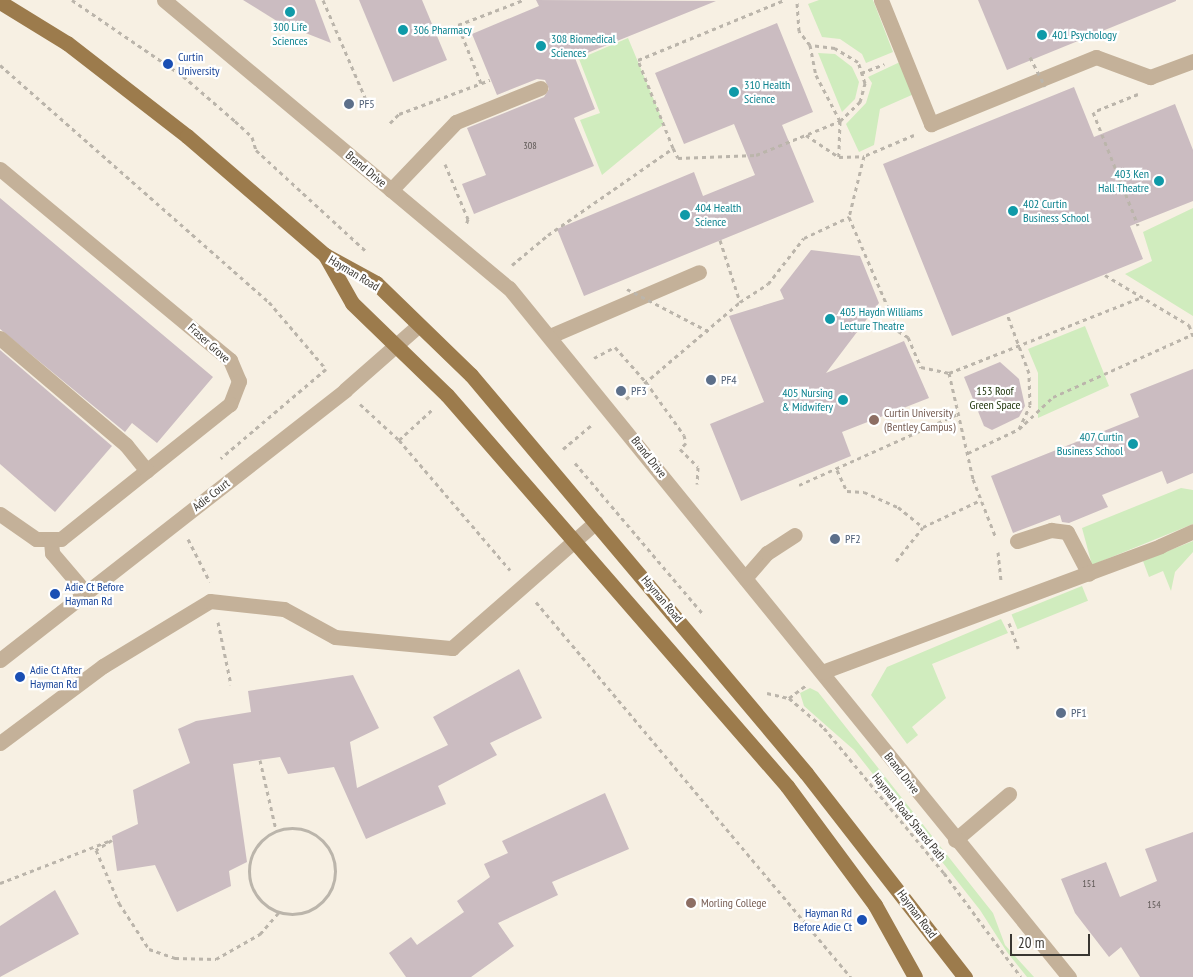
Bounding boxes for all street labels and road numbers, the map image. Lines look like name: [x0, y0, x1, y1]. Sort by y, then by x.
street label: Brand Drive: [343, 148, 389, 190]
street label: Hayman Road: [326, 252, 382, 294]
street label: Fraser Grove: [185, 320, 233, 366]
street label: Brand Drive: [628, 433, 670, 481]
street label: Adie Court: [189, 476, 233, 514]
street label: Hayman Road: [638, 573, 686, 625]
street label: Brand Drive: [881, 749, 923, 797]
street label: Hayman Road Shared Path: [869, 770, 949, 864]
street label: Hayman Road: [894, 887, 940, 941]

